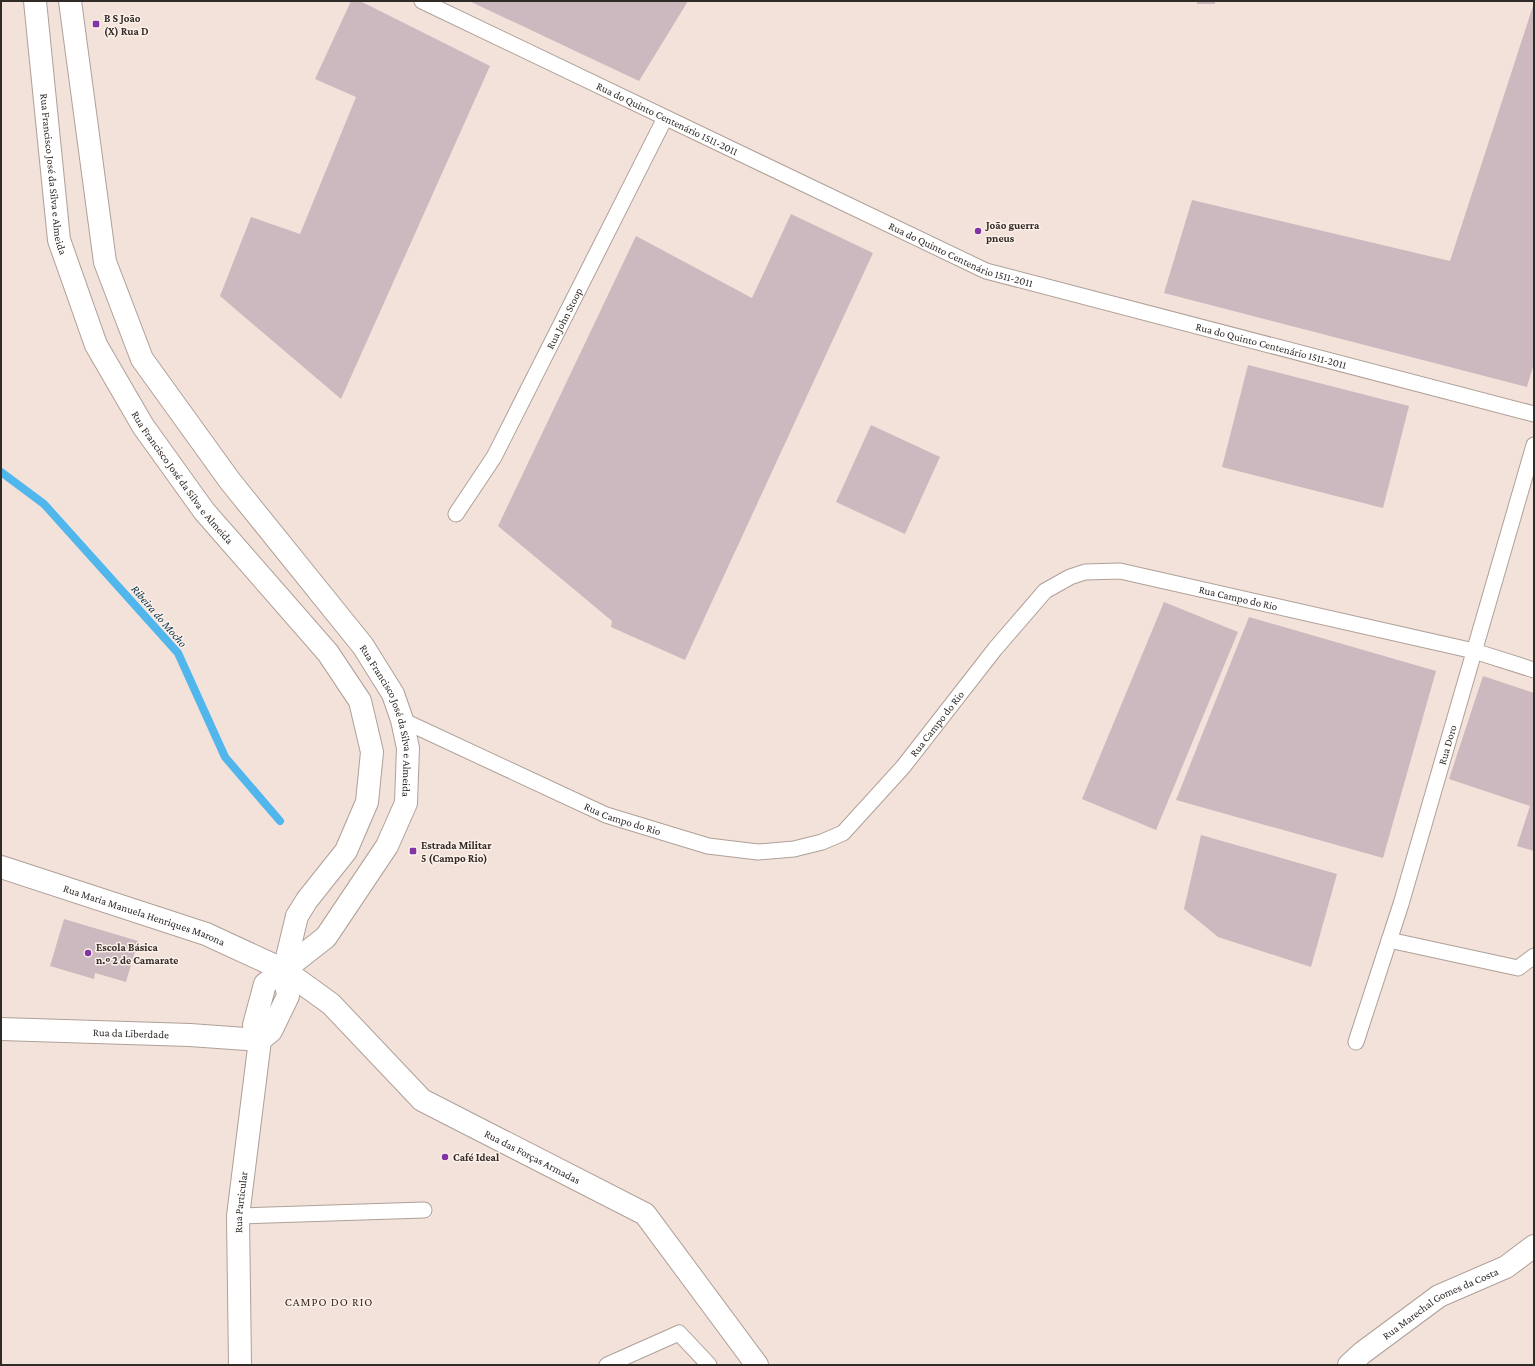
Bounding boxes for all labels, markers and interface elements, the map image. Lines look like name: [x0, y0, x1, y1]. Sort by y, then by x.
place label: B S João (X) Rua D: [104, 12, 149, 38]
marker: B S João (X) Rua D: [91, 19, 101, 29]
street label: Rua do Quinto Centenário 1511-2011: [595, 80, 740, 158]
street label: Rua Francisco José da Silva e Almeida: [38, 93, 70, 256]
street label: Rua do Quinto Centenário 1511-2011: [887, 219, 1035, 289]
place label: João guerra pneus: [985, 219, 1040, 244]
marker: João guerra pneus: [973, 226, 983, 236]
street label: Rua John Stoop: [544, 285, 585, 351]
street label: Rua do Quinto Centenário 1511-2011: [1195, 320, 1348, 371]
street label: Rua Francisco José da Silva e Almeida: [130, 409, 236, 546]
water label: Ribeira do Mocho: [128, 582, 190, 650]
street label: Rua Campo do Rio: [1198, 583, 1279, 613]
street label: Rua Francisco José da Silva e Almeida: [358, 642, 414, 797]
street label: Rua Campo do Rio: [907, 688, 967, 759]
street label: Rua Doro: [1436, 723, 1459, 766]
street label: Rua Campo do Rio: [582, 800, 663, 838]
place label: Estrada Militar 5 (Campo Rio): [421, 839, 492, 865]
marker: Estrada Militar 5 (Campo Rio): [408, 846, 418, 856]
street label: Rua Maria Manuela Henriques Marona: [62, 882, 227, 948]
place label: Escola Básica n.º 2 de Camarate: [96, 941, 178, 966]
marker: Escola Básica n.º 2 de Camarate: [83, 948, 93, 958]
street label: Rua da Liberdade: [93, 1026, 169, 1040]
street label: Rua das Forças Armadas: [483, 1127, 582, 1186]
place label: Café Ideal: [453, 1151, 500, 1163]
marker: Café Ideal: [440, 1152, 450, 1162]
street label: Rua Particular: [232, 1170, 250, 1233]
street label: Rua Marechal Gomes da Costa: [1380, 1265, 1500, 1342]
district label: CAMPO DO RIO: [285, 1295, 373, 1309]

